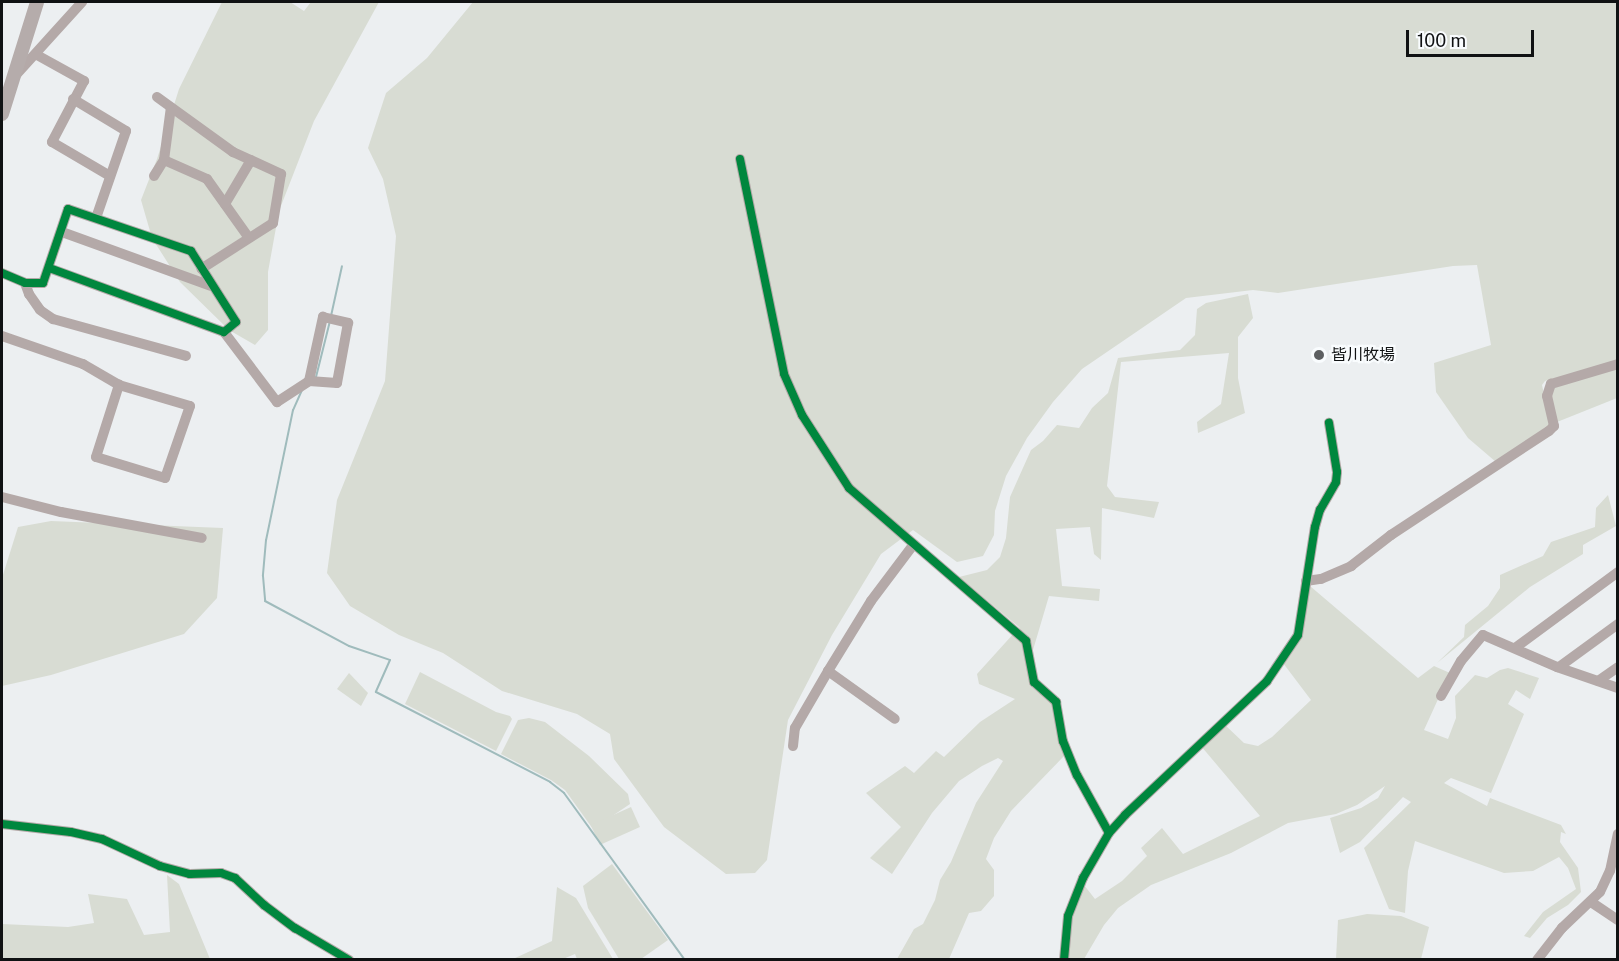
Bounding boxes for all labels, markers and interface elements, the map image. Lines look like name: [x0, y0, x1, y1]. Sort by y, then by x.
scale bar: [1409, 18, 1536, 56]
text: 100 m: [1417, 30, 1466, 51]
place label: 皆川牧場: [1331, 345, 1395, 365]
marker: 皆川牧場: [1312, 348, 1326, 362]

